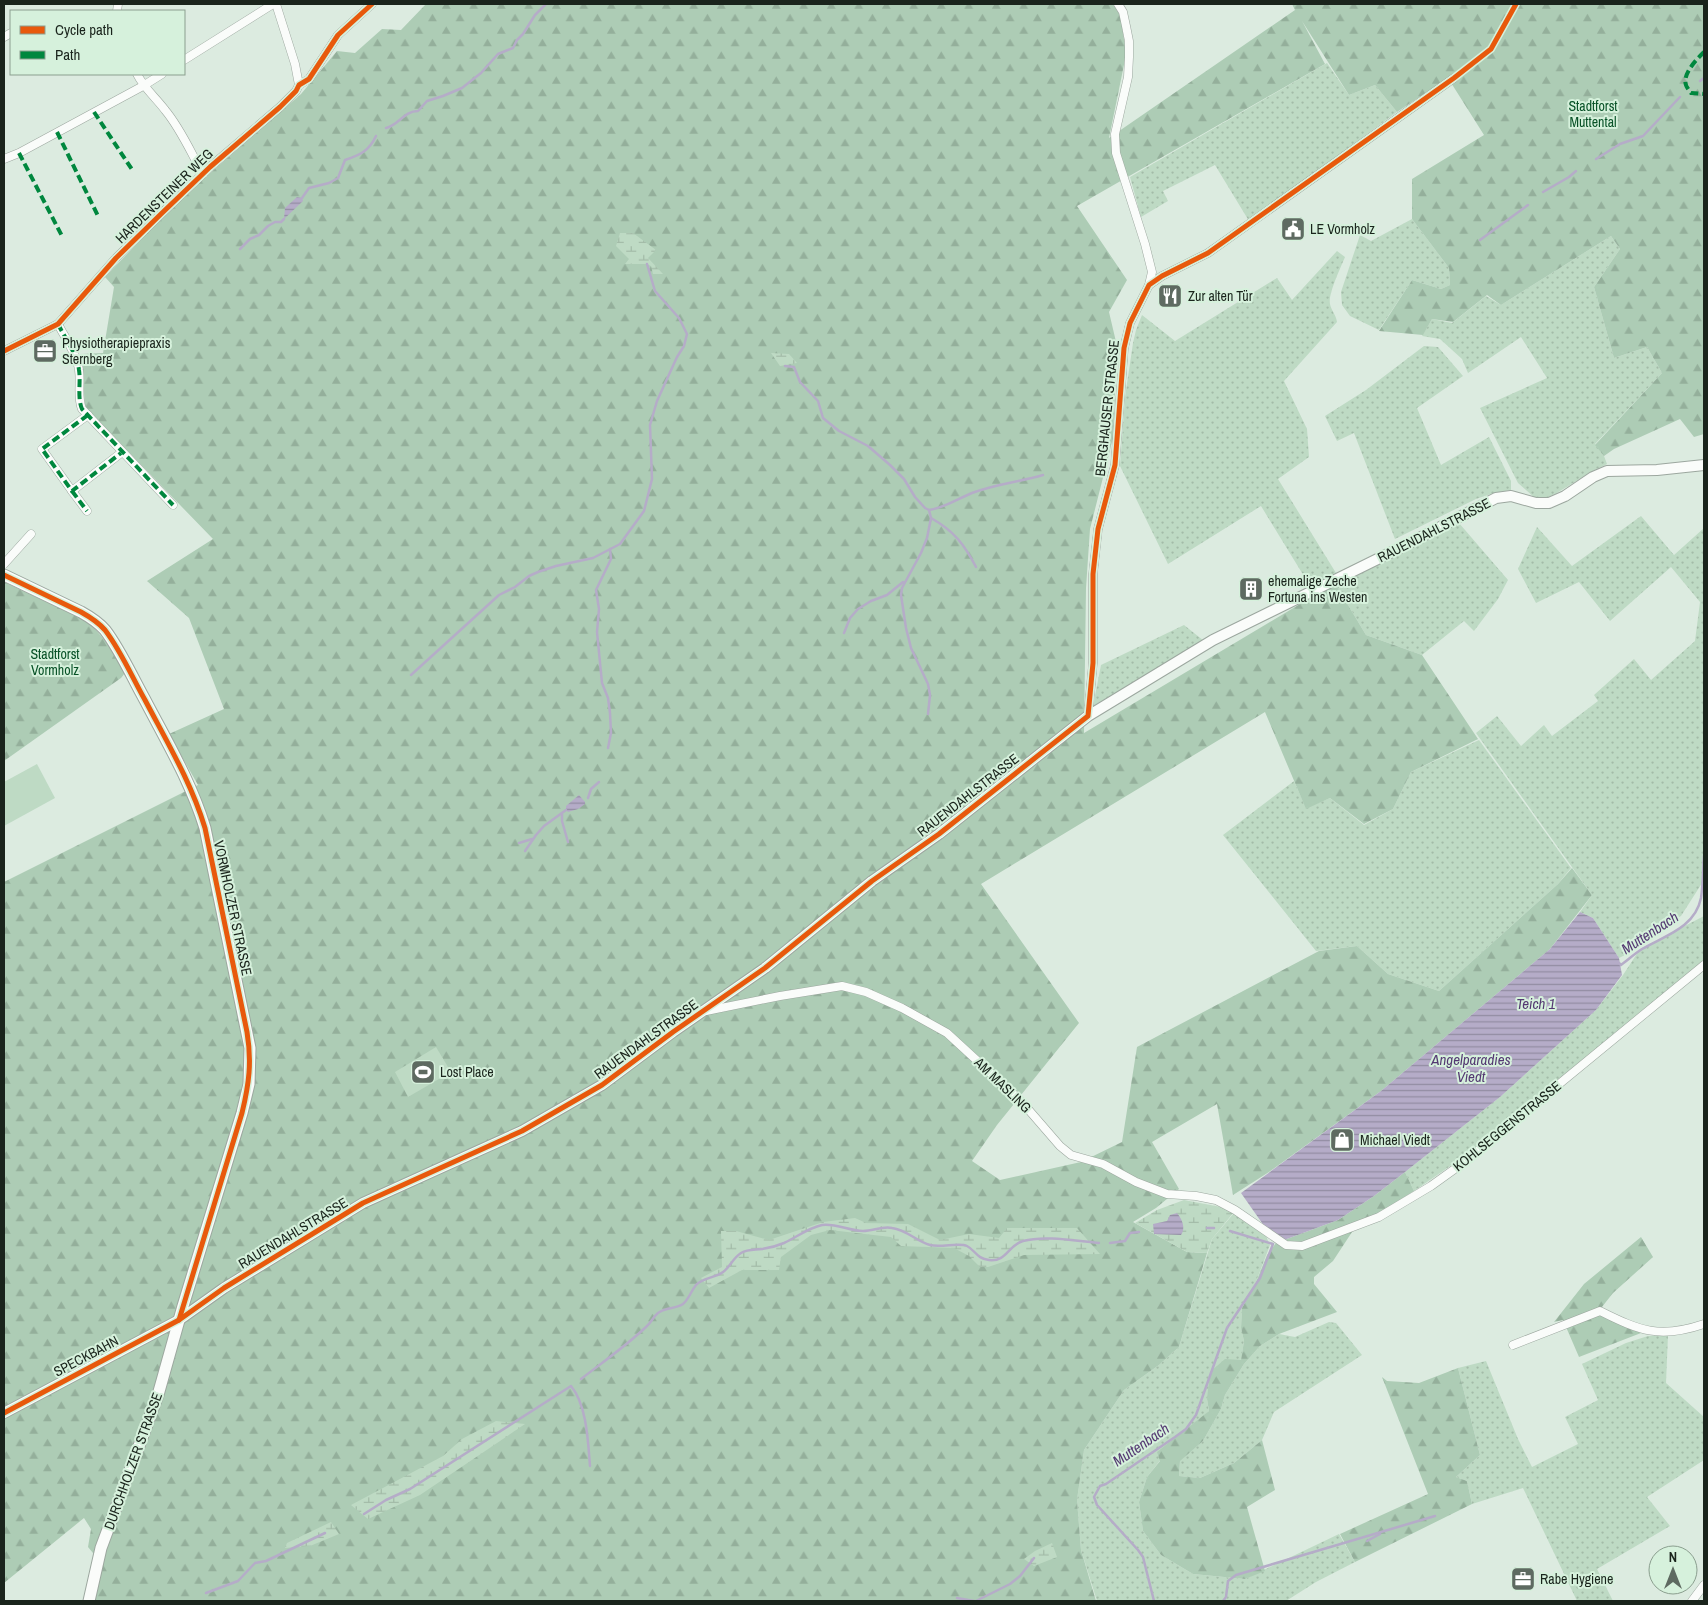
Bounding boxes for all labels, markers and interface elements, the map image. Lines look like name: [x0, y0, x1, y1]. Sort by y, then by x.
legend: [10, 10, 185, 75]
text: Cycle path: [55, 19, 113, 40]
text: Path: [55, 44, 80, 65]
park label: Stadtforst Muttental: [1568, 97, 1618, 131]
street label: HARDENSTEINER WEG: [111, 145, 217, 247]
public building icon: LE Vormholz: [1280, 216, 1306, 242]
place label: LE Vormholz: [1310, 220, 1375, 238]
restaurant icon: Zur alten Tür: [1157, 283, 1183, 309]
place label: Zur alten Tür: [1188, 287, 1253, 305]
place label: Physiotherapiepraxis Sternberg: [62, 334, 171, 368]
office icon: Physiotherapiepraxis Sternberg: [32, 338, 58, 364]
street label: BERGHAUSER STRASSE: [1091, 339, 1123, 477]
street label: RAUENDAHLSTRASSE: [1374, 494, 1494, 566]
place label: ehemalige Zeche Fortuna ins Westen: [1268, 572, 1367, 606]
building icon: ehemalige Zeche Fortuna ins Westen: [1238, 576, 1264, 602]
park label: Stadtforst Vormholz: [30, 645, 80, 679]
street label: RAUENDAHLSTRASSE: [913, 750, 1023, 840]
street label: VORMHOLZER STRASSE: [210, 839, 256, 977]
water label: Muttenbach: [1617, 906, 1683, 959]
water label: Teich 1: [1516, 993, 1556, 1014]
street label: RAUENDAHLSTRASSE: [590, 995, 702, 1083]
water label: Angelparadies Viedt: [1430, 1049, 1511, 1087]
street label: AM MASLING: [970, 1053, 1035, 1117]
sports icon: Lost Place: [410, 1059, 436, 1085]
place label: Lost Place: [440, 1063, 494, 1081]
street label: KOHLSEGGENSTRASSE: [1449, 1077, 1565, 1175]
shop icon: Michael Viedt: [1329, 1127, 1355, 1153]
place label: Michael Viedt: [1360, 1131, 1430, 1149]
street label: RAUENDAHLSTRASSE: [235, 1193, 351, 1273]
street label: SPECKBAHN: [51, 1331, 121, 1381]
street label: DURCHHOLZER STRASSE: [100, 1390, 166, 1532]
water label: Muttenbach: [1108, 1418, 1173, 1471]
north arrow: [1648, 1545, 1698, 1595]
text: N: [1669, 1548, 1677, 1566]
office icon: Rabe Hygiene: [1510, 1566, 1536, 1592]
place label: Rabe Hygiene: [1540, 1570, 1613, 1588]

